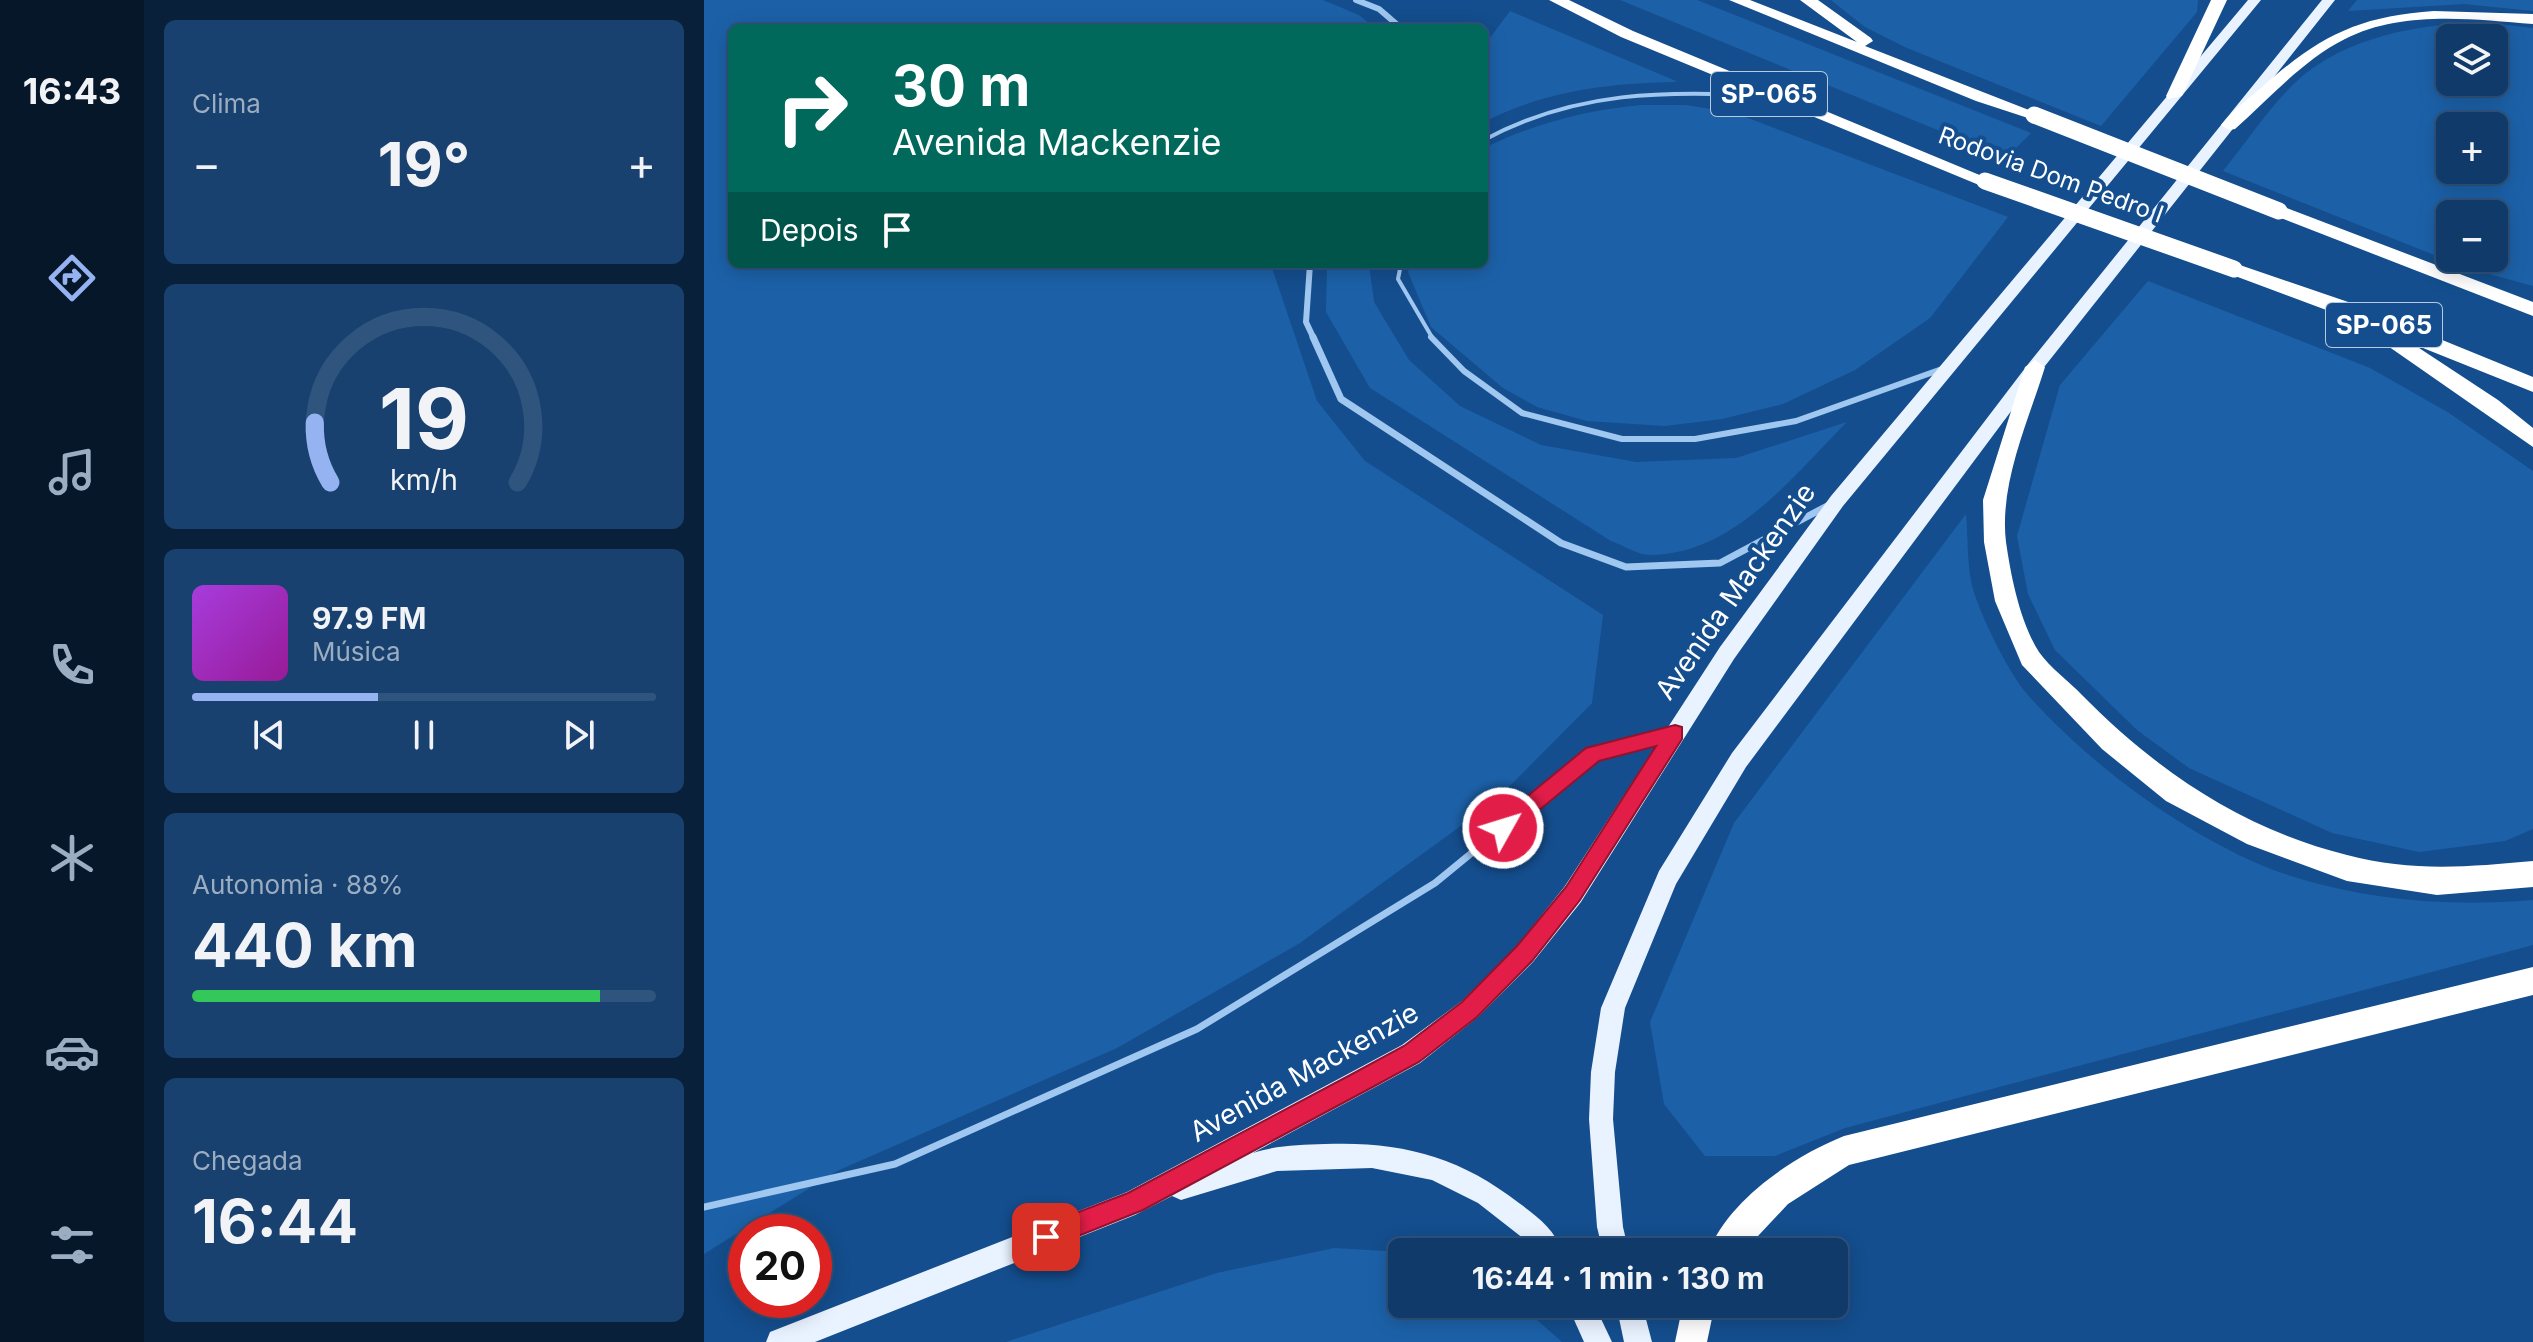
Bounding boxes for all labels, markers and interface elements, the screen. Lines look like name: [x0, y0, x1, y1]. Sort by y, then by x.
map controls: [2436, 24, 2508, 272]
button: layers: [2436, 24, 2508, 96]
text: 30 m: [892, 52, 1030, 120]
icon: right: [760, 56, 864, 160]
text: 16:43: [23, 69, 121, 113]
road number: SP-065: [1711, 72, 1827, 116]
text: Clima: [192, 88, 261, 119]
button: +: [2436, 112, 2508, 184]
text: Avenida Mackenzie: [892, 120, 1221, 164]
street label: Rodovia Dom Pedro I: [1935, 120, 2168, 229]
text: 19°: [378, 128, 470, 200]
text: −: [192, 137, 221, 191]
text: +: [627, 137, 656, 191]
button: −: [2436, 200, 2508, 272]
icon: arrive: [875, 208, 919, 252]
text: Depois: [760, 212, 859, 248]
icon: directions: [44, 250, 100, 306]
road number: SP-065: [2326, 303, 2442, 347]
text: 19: [379, 367, 469, 468]
icon: music: [44, 444, 100, 500]
text: km/h: [390, 462, 458, 497]
street label: Avenida Mackenzie: [1648, 476, 1822, 706]
text: 97.9 FM: [312, 600, 426, 636]
text: Música: [312, 636, 401, 667]
icon: phone: [44, 637, 100, 693]
icon: previous: [247, 713, 291, 757]
icon: pause: [402, 713, 446, 757]
icon: next: [557, 713, 601, 757]
position arrow: [1461, 786, 1545, 870]
icon: climate: [44, 830, 100, 886]
text: Autonomia · 88%: [192, 869, 404, 900]
text: 440 km: [192, 909, 417, 981]
street label: Avenida Mackenzie: [1184, 995, 1424, 1149]
icon: car: [44, 1024, 100, 1080]
text: Chegada: [192, 1145, 303, 1176]
text: 16:44: [192, 1185, 358, 1257]
pin: [1012, 1203, 1080, 1271]
speed limit sign: 20: [728, 1214, 832, 1318]
icon: arrive: [1024, 1215, 1068, 1259]
icon: filters: [44, 1217, 100, 1273]
text: 16:44 · 1 min · 130 m: [1472, 1260, 1764, 1296]

